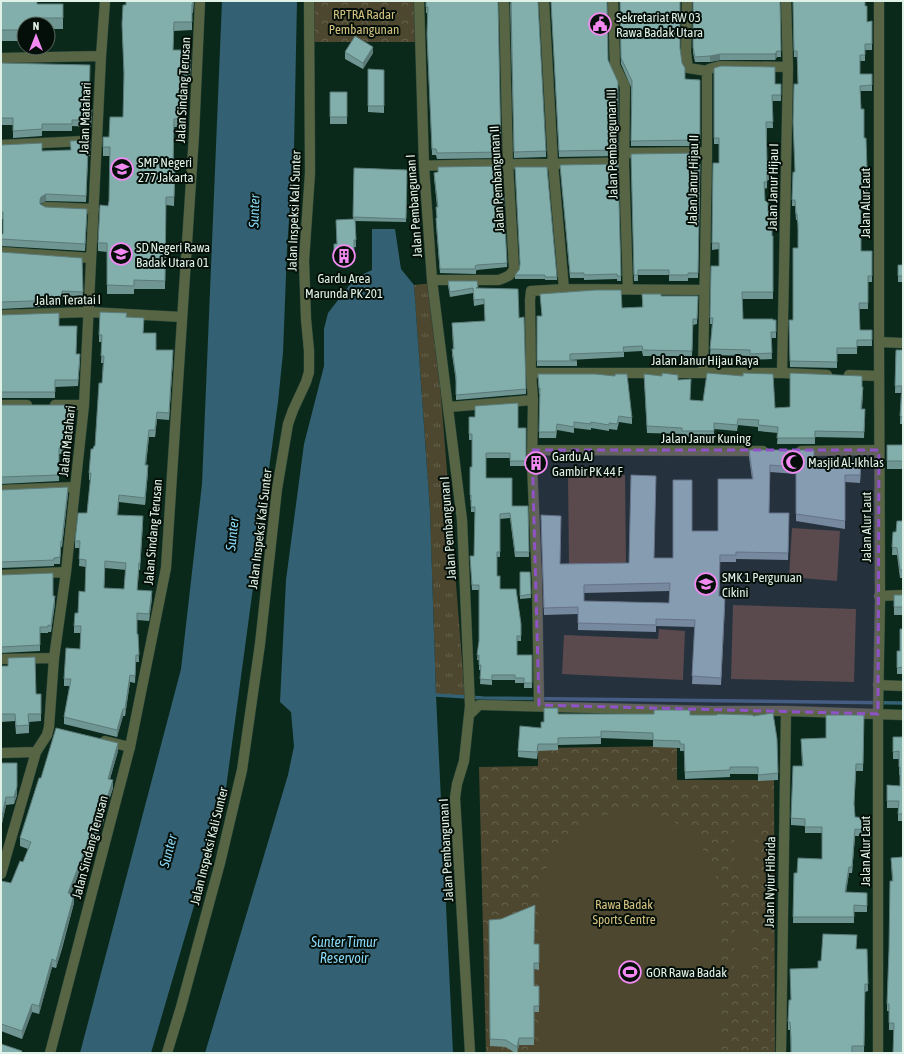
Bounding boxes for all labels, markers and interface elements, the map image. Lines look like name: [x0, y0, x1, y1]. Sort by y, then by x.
park label: RPTRA Radar Pembangunan: [329, 7, 399, 37]
place label: Sekretariat RW 03 Rawa Badak Utara: [616, 10, 703, 40]
public building icon: Sekretariat RW 03 Rawa Badak Utara: [587, 11, 613, 37]
north arrow: [16, 16, 56, 56]
text: N: [33, 20, 39, 32]
street label: Jalan Sindang Terusan: [173, 37, 193, 143]
street label: Jalan Matahari: [76, 82, 94, 154]
street label: Jalan Pembangunan III: [604, 89, 620, 199]
street label: Jalan Pembangunan II: [487, 125, 507, 233]
street label: Jalan Janur Hijau II: [685, 135, 701, 225]
street label: Jalan Janur Hijau I: [765, 143, 781, 231]
street label: Jalan Inspeksi Kali Sunter: [284, 150, 304, 272]
street label: Jalan Pembangunan I: [403, 154, 425, 258]
place label: SMP Negeri 277 Jakarta: [138, 155, 194, 185]
school or university icon: SMP Negeri 277 Jakarta: [109, 156, 135, 182]
street label: Jalan Alur Laut: [858, 167, 873, 238]
water label: Sunter: [245, 193, 263, 229]
place label: SD Negeri Rawa Badak Utara 01: [136, 240, 210, 270]
school or university icon: SD Negeri Rawa Badak Utara 01: [108, 241, 134, 267]
building icon: Gardu Area Marunda PK 201: [331, 243, 357, 269]
place label: Gardu Area Marunda PK 201: [305, 271, 383, 301]
street label: Jalan Teratai I: [35, 292, 101, 308]
street label: Jalan Janur Hijau Raya: [651, 353, 759, 368]
street label: Jalan Matahari: [56, 405, 78, 477]
street label: Jalan Janur Kuning: [661, 431, 751, 446]
place label: Gardu AJ Gambir PK 44 F: [552, 449, 624, 479]
mosque icon: Masjid Al-Ikhlas: [780, 449, 806, 475]
building icon: Gardu AJ Gambir PK 44 F: [523, 450, 549, 476]
place label: Masjid Al-Ikhlas: [808, 455, 884, 470]
street label: Jalan Inspeksi Kali Sunter: [245, 468, 275, 590]
street label: Jalan Pembangunan I: [437, 476, 459, 580]
street label: Jalan Sindang Terusan: [141, 478, 165, 586]
street label: Jalan Alur Laut: [859, 491, 874, 562]
water label: Sunter: [222, 515, 242, 553]
place label: SMK 1 Perguruan Cikini: [722, 570, 802, 600]
school or university icon: SMK 1 Perguruan Cikini: [693, 571, 719, 597]
street label: Jalan Inspeksi Kali Sunter: [187, 785, 231, 906]
street label: Jalan Sindang Terusan: [69, 794, 111, 900]
street label: Jalan Pembangunan I: [436, 798, 456, 902]
street label: Jalan Alur Laut: [858, 815, 873, 886]
water label: Sunter: [156, 832, 180, 870]
street label: Jalan Nyiur Hibrida: [762, 836, 778, 928]
park label: Rawa Badak Sports Centre: [592, 897, 656, 927]
water label: Sunter Timur Reservoir: [310, 934, 378, 966]
sports icon: GOR Rawa Badak: [617, 959, 643, 985]
place label: GOR Rawa Badak: [646, 965, 727, 980]

